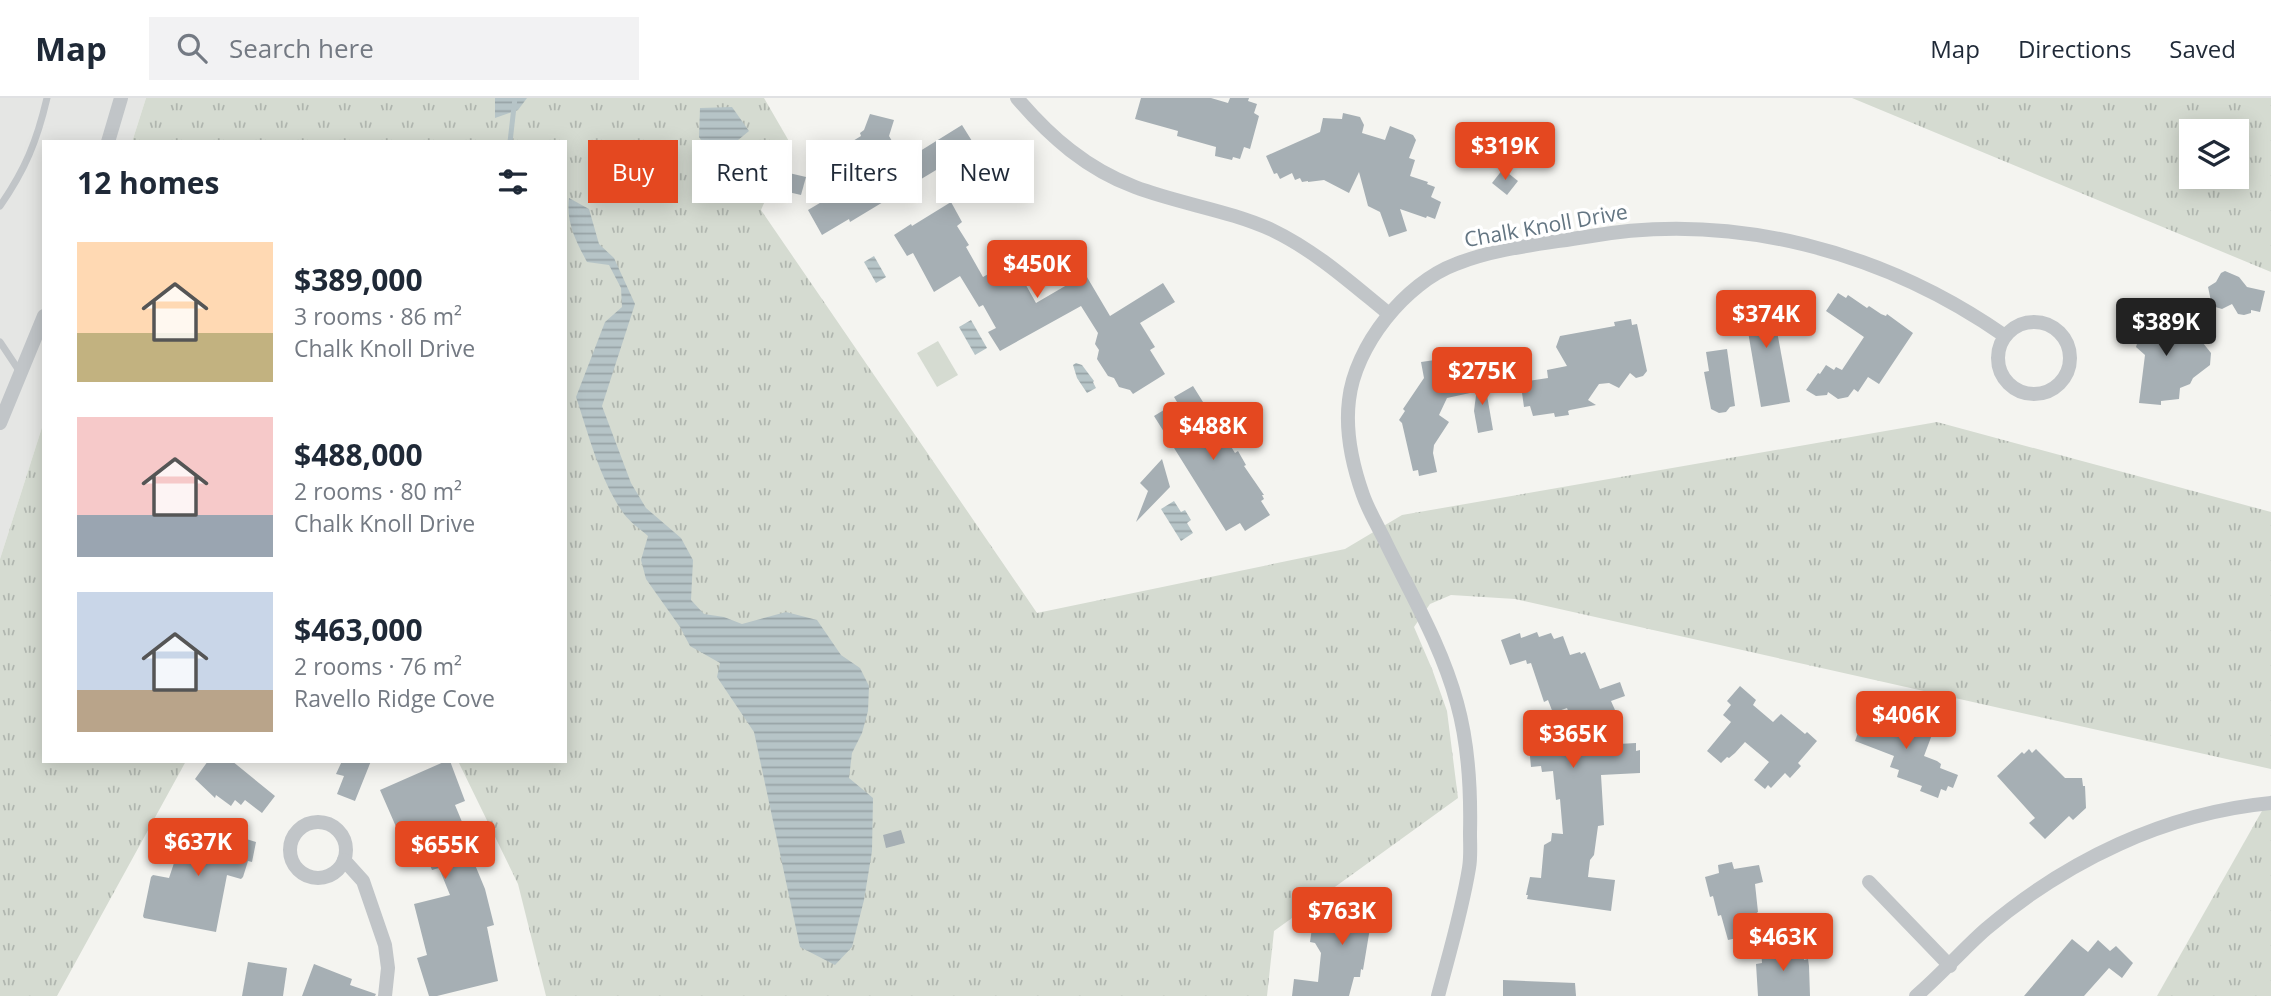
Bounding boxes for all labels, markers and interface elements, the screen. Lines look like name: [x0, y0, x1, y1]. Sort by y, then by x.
search box: [149, 17, 639, 80]
text: Map: [35, 26, 107, 71]
icon: search: [173, 29, 211, 67]
text: Search here: [229, 30, 374, 66]
text: Map: [1930, 32, 1980, 65]
text: Directions: [2018, 32, 2131, 65]
text: Saved: [2169, 32, 2236, 65]
map controls: [2179, 119, 2249, 189]
button: layers: [2179, 119, 2249, 189]
pin: $319K: [1456, 122, 1554, 182]
text: $319K: [1471, 129, 1539, 161]
chip: Buy: [588, 140, 678, 203]
chip: Rent: [692, 140, 792, 203]
chip: Filters: [806, 140, 922, 203]
chip: New: [936, 140, 1034, 203]
text: 12 homes: [77, 162, 220, 203]
icon: filters: [494, 163, 532, 201]
street label: Chalk Knoll Drive: [1462, 197, 1630, 253]
pin: $450K: [988, 240, 1086, 300]
text: $450K: [1003, 247, 1071, 279]
text: $389,000: [294, 259, 423, 300]
icon: home: [133, 270, 217, 354]
pin: $374K: [1717, 290, 1815, 350]
text: $374K: [1732, 297, 1800, 329]
pin: $389K: [2117, 299, 2215, 358]
text: 3 rooms · 86 m²: [294, 300, 462, 332]
text: $389K: [2132, 305, 2200, 337]
text: Chalk Knoll Drive: [294, 332, 475, 364]
pin: $275K: [1433, 348, 1531, 407]
text: $275K: [1448, 354, 1516, 386]
pin: $488K: [1164, 402, 1262, 462]
text: $488K: [1179, 409, 1247, 441]
text: $488,000: [294, 434, 423, 475]
icon: home: [133, 445, 217, 529]
text: 2 rooms · 80 m²: [294, 475, 462, 507]
text: Chalk Knoll Drive: [294, 507, 475, 539]
text: $463,000: [294, 609, 423, 650]
icon: home: [133, 620, 217, 704]
text: 2 rooms · 76 m²: [294, 650, 462, 682]
text: Ravello Ridge Cove: [294, 682, 495, 714]
pin: $406K: [1857, 692, 1955, 751]
text: $406K: [1872, 698, 1940, 730]
pin: $365K: [1524, 710, 1622, 770]
text: $365K: [1539, 717, 1607, 749]
pin: $637K: [149, 818, 247, 878]
pin: $655K: [396, 822, 494, 881]
text: $637K: [164, 825, 232, 857]
text: $655K: [411, 828, 479, 860]
pin: $763K: [1293, 888, 1391, 947]
text: $763K: [1308, 894, 1376, 926]
pin: $463K: [1734, 914, 1832, 973]
text: $463K: [1749, 920, 1817, 952]

